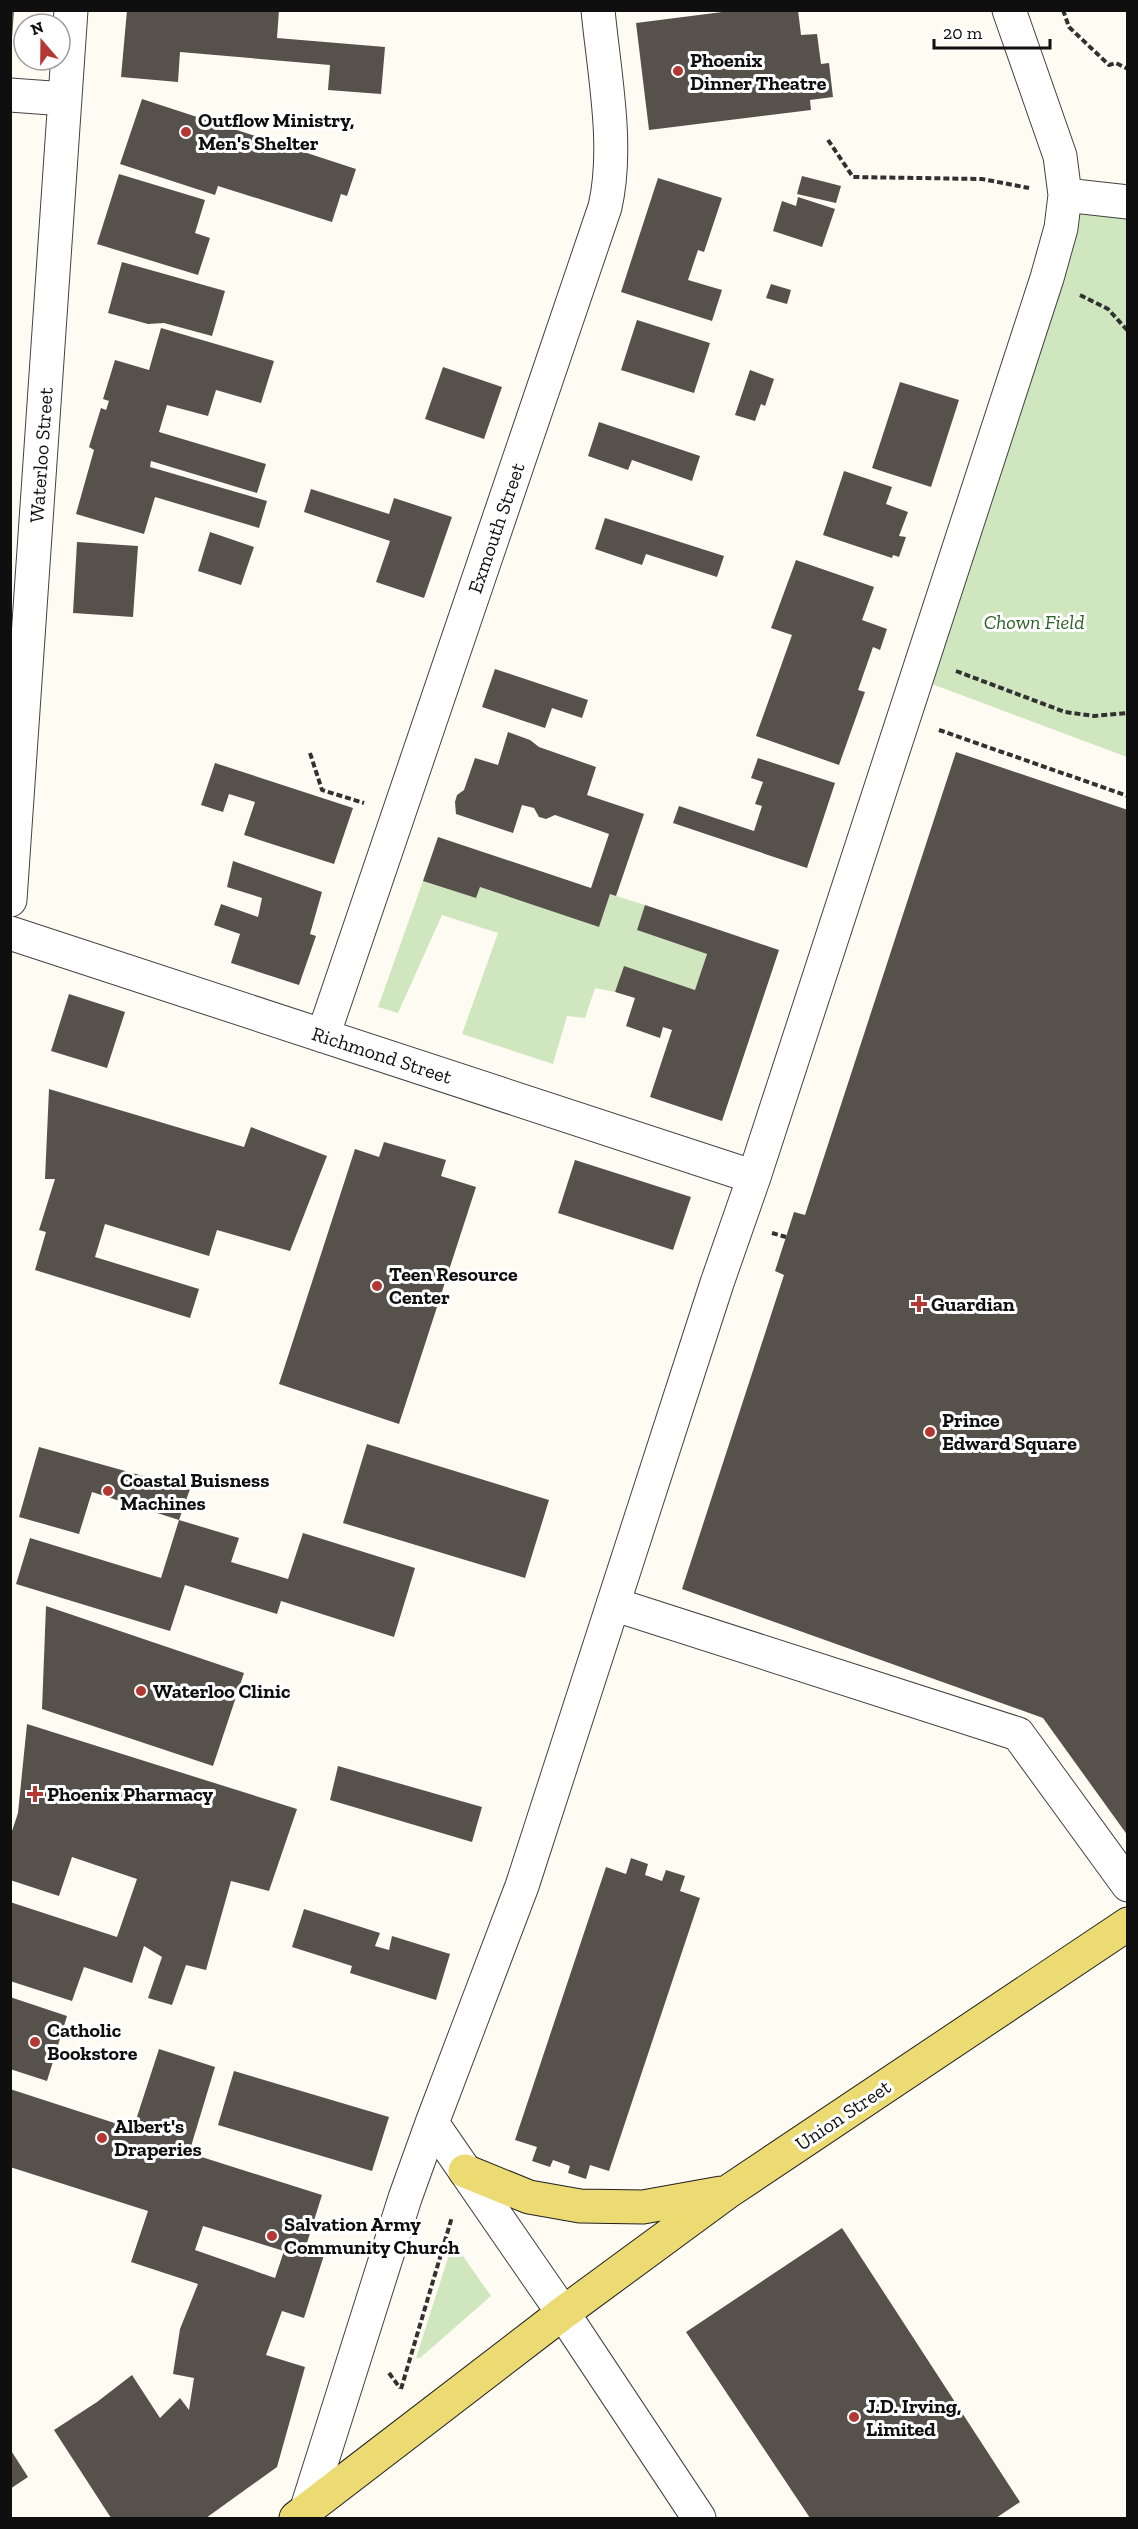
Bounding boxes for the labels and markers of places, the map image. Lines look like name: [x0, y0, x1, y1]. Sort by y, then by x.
place label: Phoenix Dinner Theatre: [690, 48, 827, 95]
marker: Phoenix Dinner Theatre: [671, 64, 685, 78]
place label: Outflow Ministry, Men's Shelter: [198, 108, 354, 155]
marker: Outflow Ministry, Men's Shelter: [179, 125, 193, 139]
place label: Teen Resource Center: [389, 1262, 518, 1309]
marker: Teen Resource Center: [370, 1279, 384, 1293]
place label: Guardian: [931, 1292, 1015, 1316]
marker: Guardian: [912, 1297, 926, 1311]
place label: Prince Edward Square: [942, 1408, 1077, 1455]
marker: Prince Edward Square: [923, 1425, 937, 1439]
place label: Coastal Buisness Machines: [120, 1468, 269, 1515]
marker: Coastal Buisness Machines: [101, 1484, 115, 1498]
place label: Waterloo Clinic: [153, 1679, 291, 1703]
marker: Waterloo Clinic: [134, 1684, 148, 1698]
place label: Phoenix Pharmacy: [47, 1782, 214, 1806]
marker: Phoenix Pharmacy: [28, 1787, 42, 1801]
place label: Catholic Bookstore: [47, 2018, 138, 2065]
marker: Catholic Bookstore: [28, 2035, 42, 2049]
place label: Albert's Draperies: [114, 2114, 202, 2161]
marker: Albert's Draperies: [95, 2131, 109, 2145]
place label: Salvation Army Community Church: [284, 2212, 460, 2259]
marker: Salvation Army Community Church: [265, 2229, 279, 2243]
place label: J.D. Irving, Limited: [866, 2394, 961, 2441]
marker: J.D. Irving, Limited: [847, 2410, 861, 2424]

